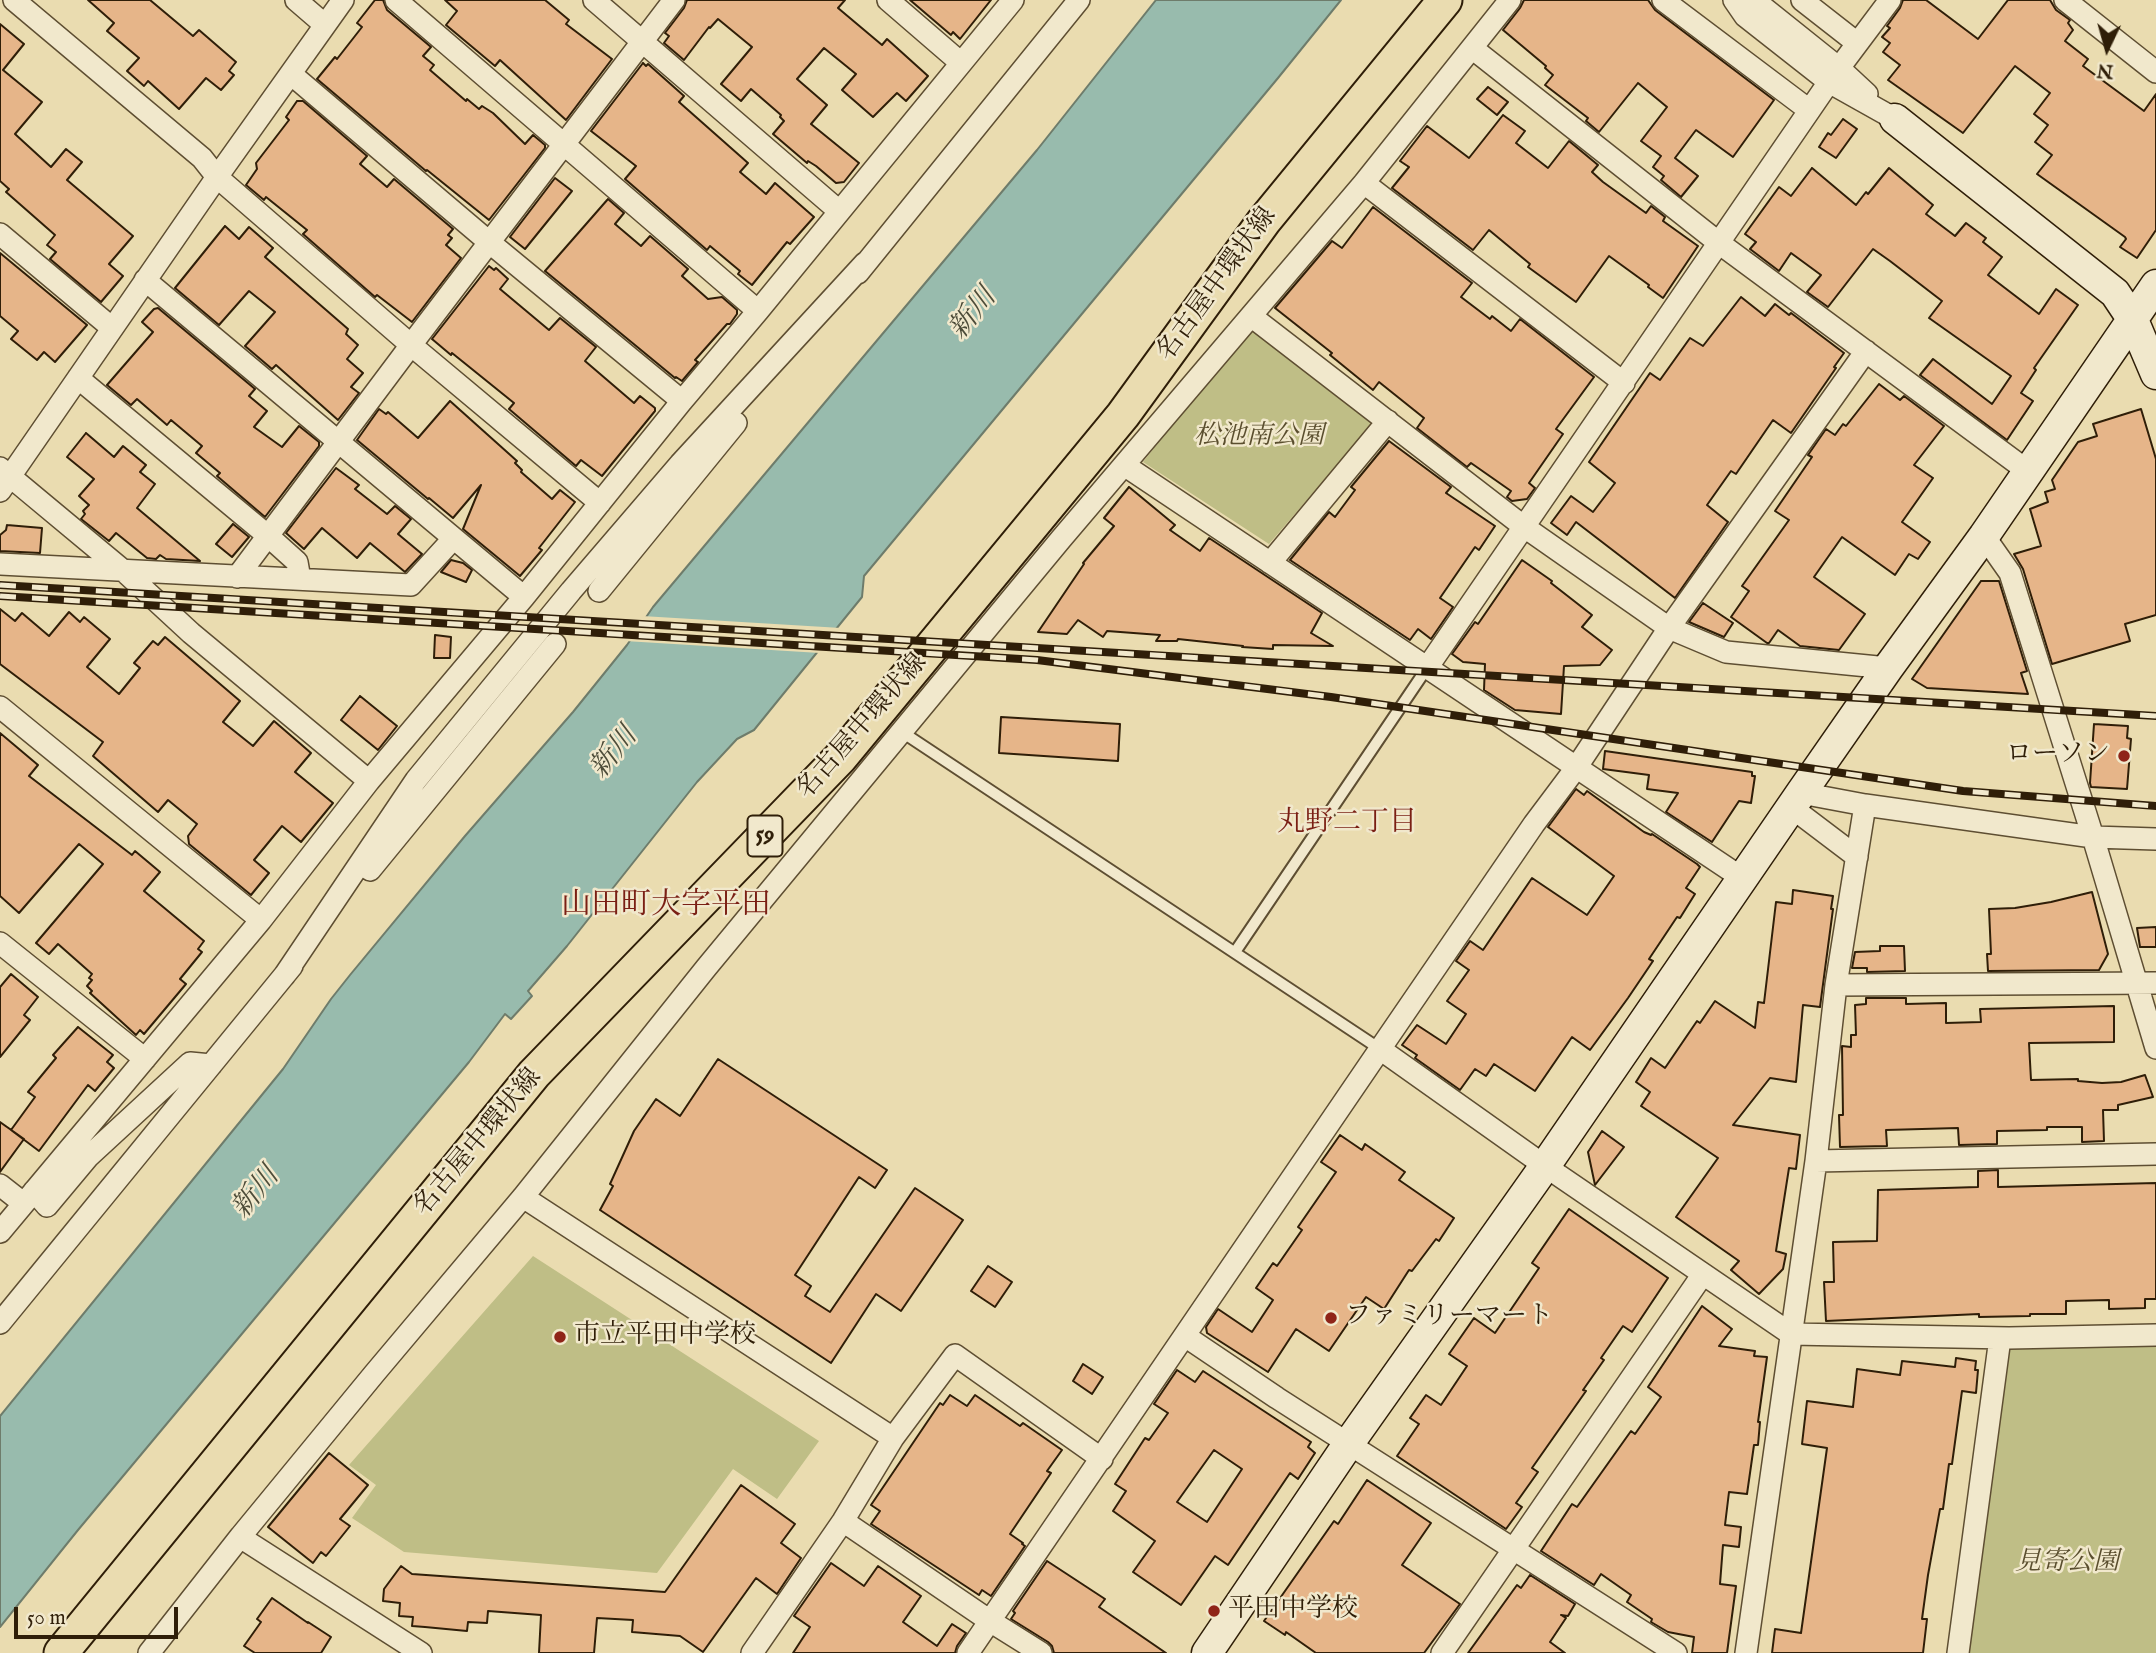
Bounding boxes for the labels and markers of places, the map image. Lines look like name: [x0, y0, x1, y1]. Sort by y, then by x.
place label: ローソン: [2006, 740, 2110, 772]
marker: ローソン: [2116, 748, 2132, 764]
place label: ファミリーマート: [1345, 1302, 1553, 1334]
marker: ファミリーマート: [1323, 1310, 1339, 1326]
place label: 市立平田中学校: [574, 1321, 756, 1353]
marker: 市立平田中学校: [552, 1329, 568, 1345]
place label: 平田中学校: [1228, 1595, 1358, 1627]
marker: 平田中学校: [1206, 1603, 1222, 1619]

